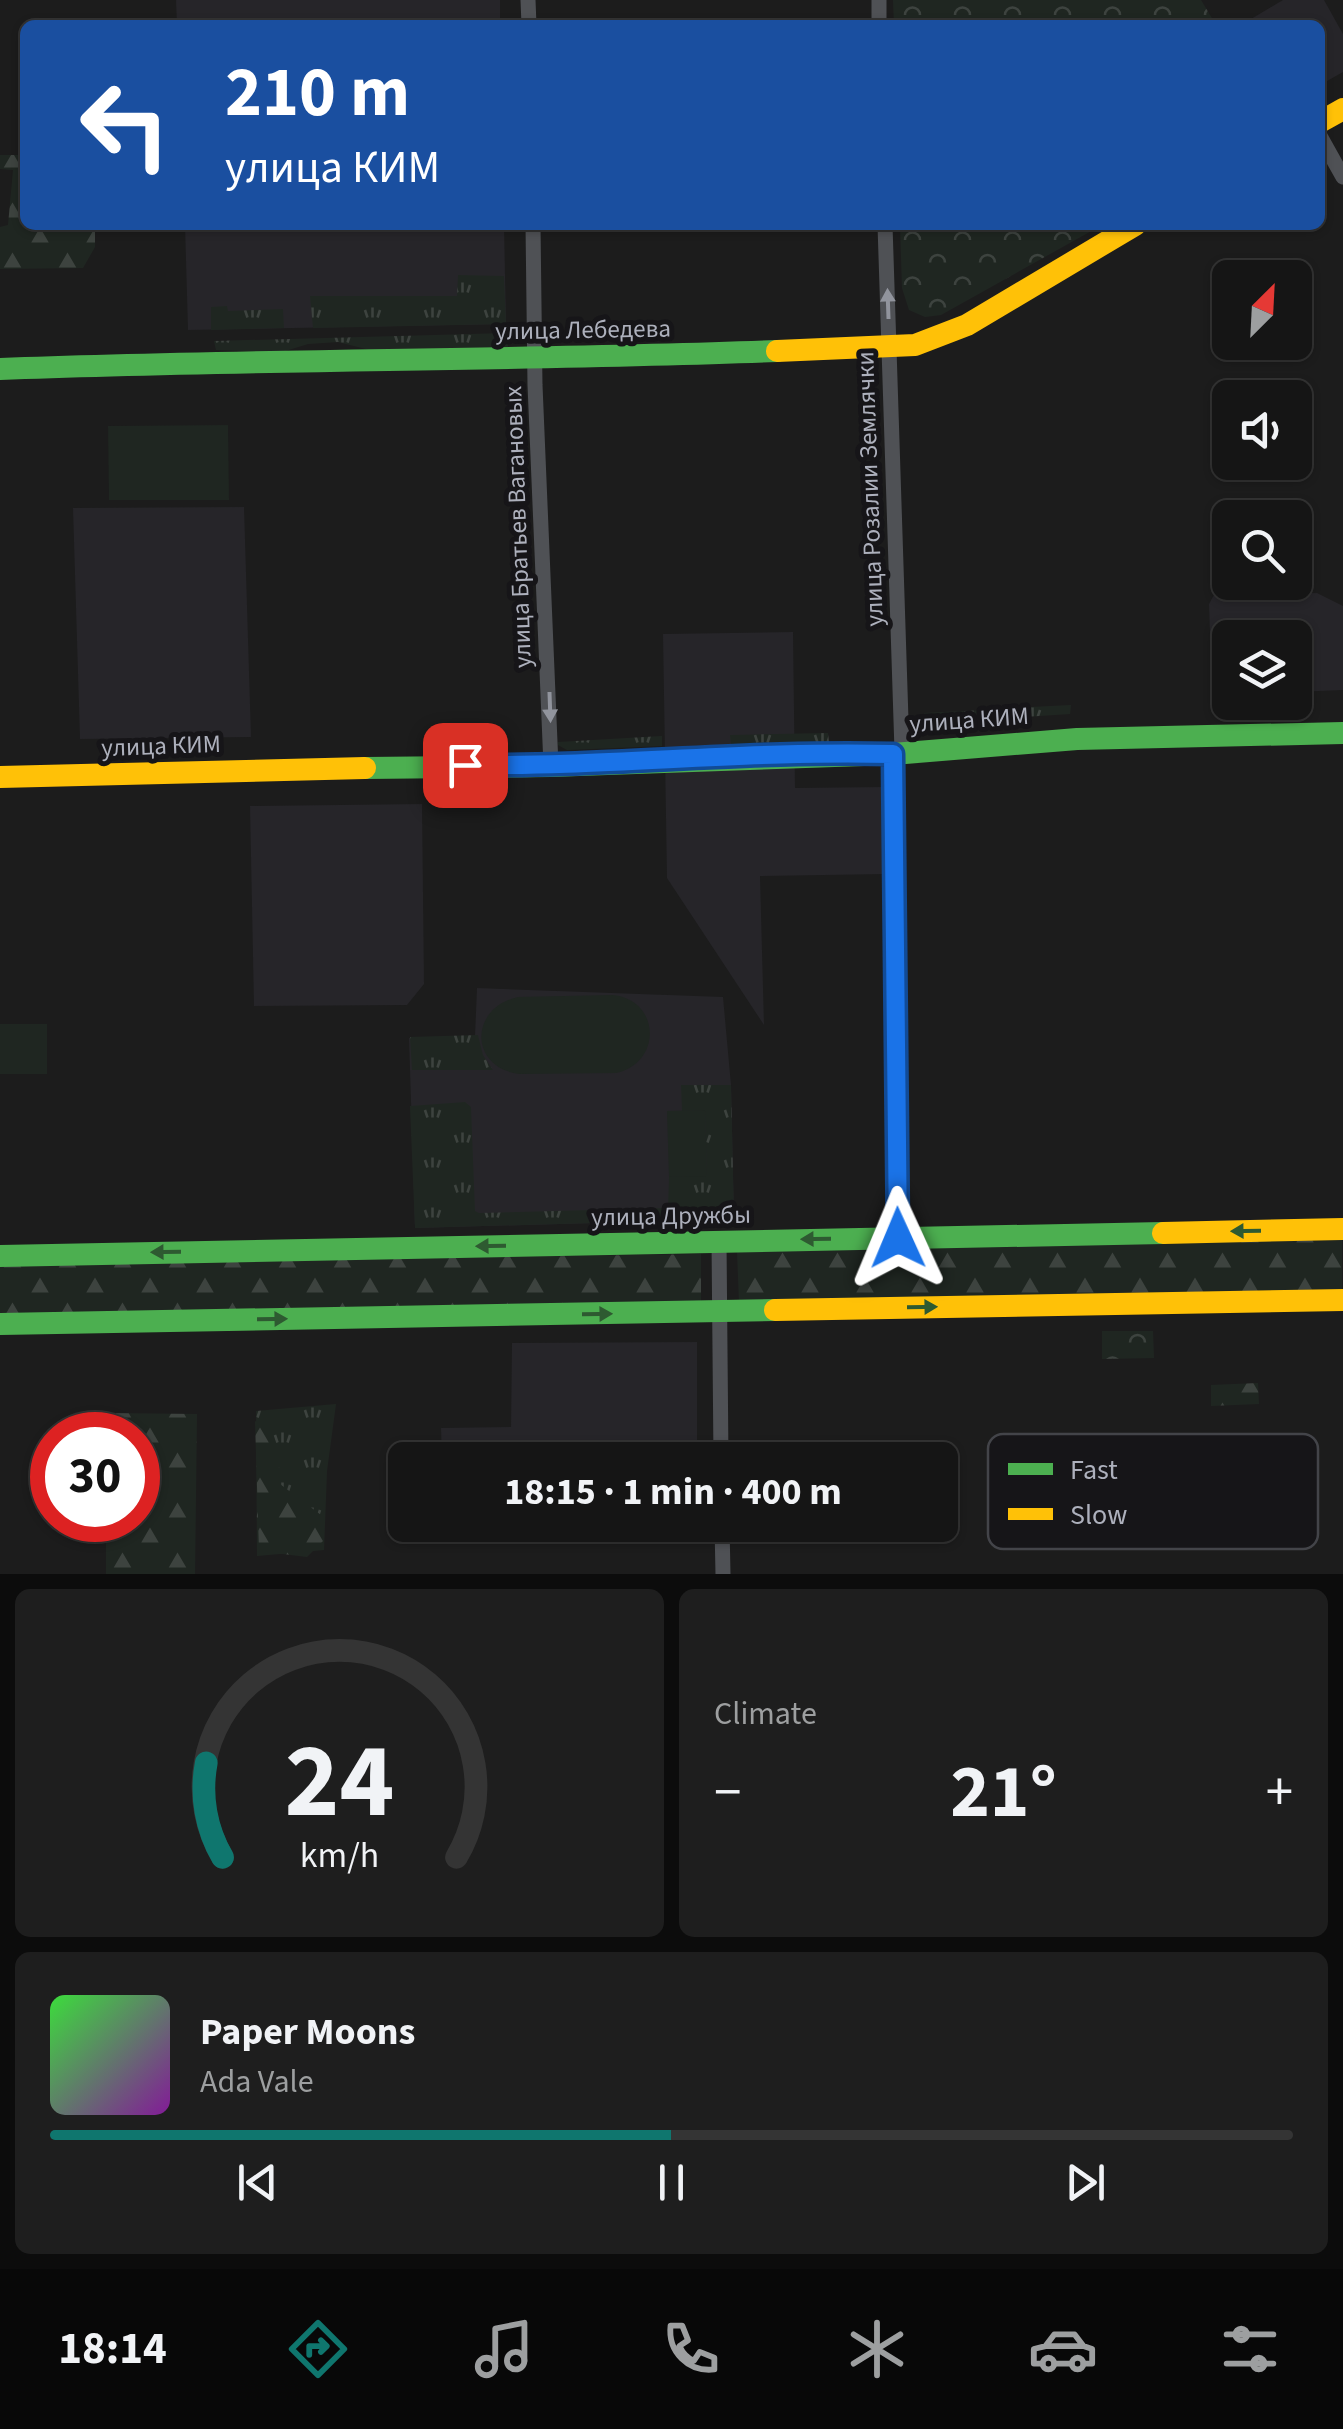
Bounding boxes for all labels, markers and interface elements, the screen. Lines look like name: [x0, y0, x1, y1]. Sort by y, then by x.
text: 210 m: [225, 43, 410, 143]
icon: left: [60, 60, 190, 190]
text: улица КИМ: [225, 136, 440, 200]
north arrow: [1212, 260, 1312, 360]
map controls: [1212, 260, 1312, 720]
one-way arrow: [880, 288, 896, 320]
street label: улица Лебедева: [495, 310, 671, 350]
street label: улица Розалии Землячки: [847, 351, 893, 627]
button: sound: [1212, 380, 1312, 480]
street label: улица Братьев Вагановых: [495, 385, 541, 669]
button: search: [1212, 500, 1312, 600]
button: layers: [1212, 620, 1312, 720]
one-way arrow: [542, 692, 558, 724]
street label: улица КИМ: [908, 698, 1030, 742]
pin: [423, 723, 508, 808]
street label: улица КИМ: [101, 726, 221, 766]
icon: arrive: [438, 738, 493, 793]
position arrow: [846, 1186, 950, 1290]
street label: улица Дружбы: [591, 1197, 751, 1235]
one-way arrow: [1229, 1223, 1261, 1239]
one-way arrow: [799, 1232, 831, 1248]
one-way arrow: [474, 1238, 506, 1254]
one-way arrow: [149, 1245, 181, 1261]
one-way arrow: [907, 1299, 939, 1315]
one-way arrow: [582, 1306, 614, 1322]
one-way arrow: [257, 1311, 289, 1327]
speed limit sign: 30: [30, 1412, 160, 1542]
legend: [988, 1434, 1318, 1549]
text: Fast: [1070, 1450, 1118, 1490]
text: 18:15 · 1 min · 400 m: [504, 1465, 842, 1519]
text: Slow: [1070, 1495, 1127, 1535]
text: Climate: [714, 1691, 817, 1737]
text: 24: [285, 1709, 394, 1857]
text: 21°: [950, 1739, 1057, 1846]
text: −: [714, 1754, 741, 1832]
text: +: [1266, 1754, 1293, 1832]
text: km/h: [300, 1830, 379, 1881]
text: Paper Moons: [200, 2005, 415, 2059]
text: Ada Vale: [200, 2059, 314, 2105]
icon: previous: [230, 2155, 285, 2210]
icon: pause: [644, 2155, 699, 2210]
icon: next: [1058, 2155, 1113, 2210]
icon: directions: [283, 2314, 353, 2384]
icon: music: [469, 2314, 539, 2384]
icon: phone: [656, 2314, 726, 2384]
icon: climate: [842, 2314, 912, 2384]
icon: car: [1028, 2314, 1098, 2384]
icon: filters: [1215, 2314, 1285, 2384]
text: 18:14: [58, 2317, 167, 2381]

